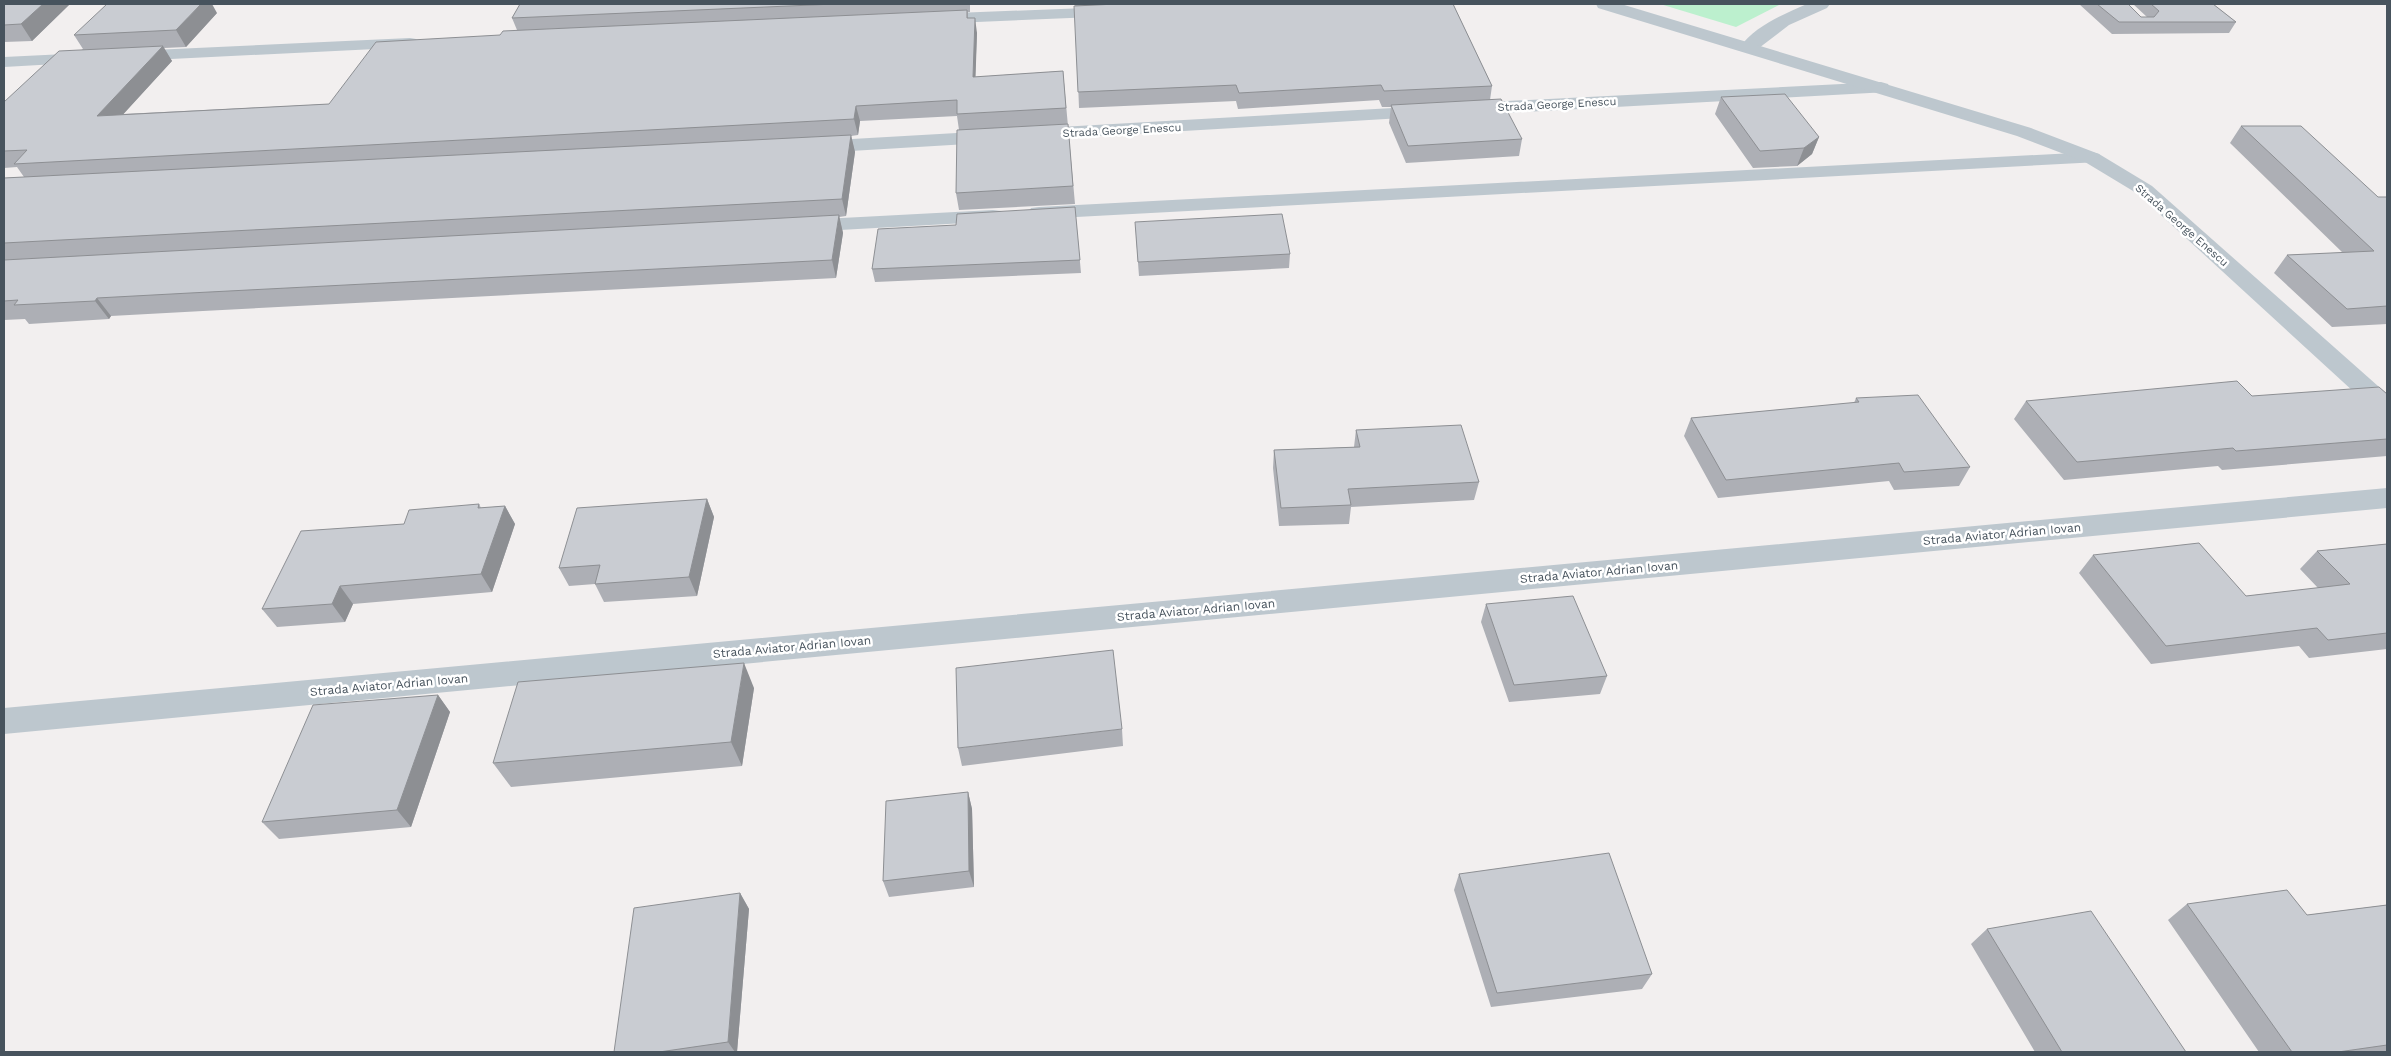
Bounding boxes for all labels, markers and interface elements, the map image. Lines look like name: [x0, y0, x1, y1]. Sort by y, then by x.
street label: Strada George Enescu: [1497, 95, 1617, 114]
street label: Strada George Enescu: [1062, 121, 1182, 140]
street label: Strada George Enescu: [2133, 181, 2231, 269]
street label: Strada Aviator Adrian Iovan: [1922, 520, 2082, 548]
street label: Strada Aviator Adrian Iovan: [1519, 558, 1679, 586]
street label: Strada Aviator Adrian Iovan: [1116, 596, 1276, 624]
street label: Strada Aviator Adrian Iovan: [712, 633, 872, 661]
street label: Strada Aviator Adrian Iovan: [309, 671, 469, 699]

